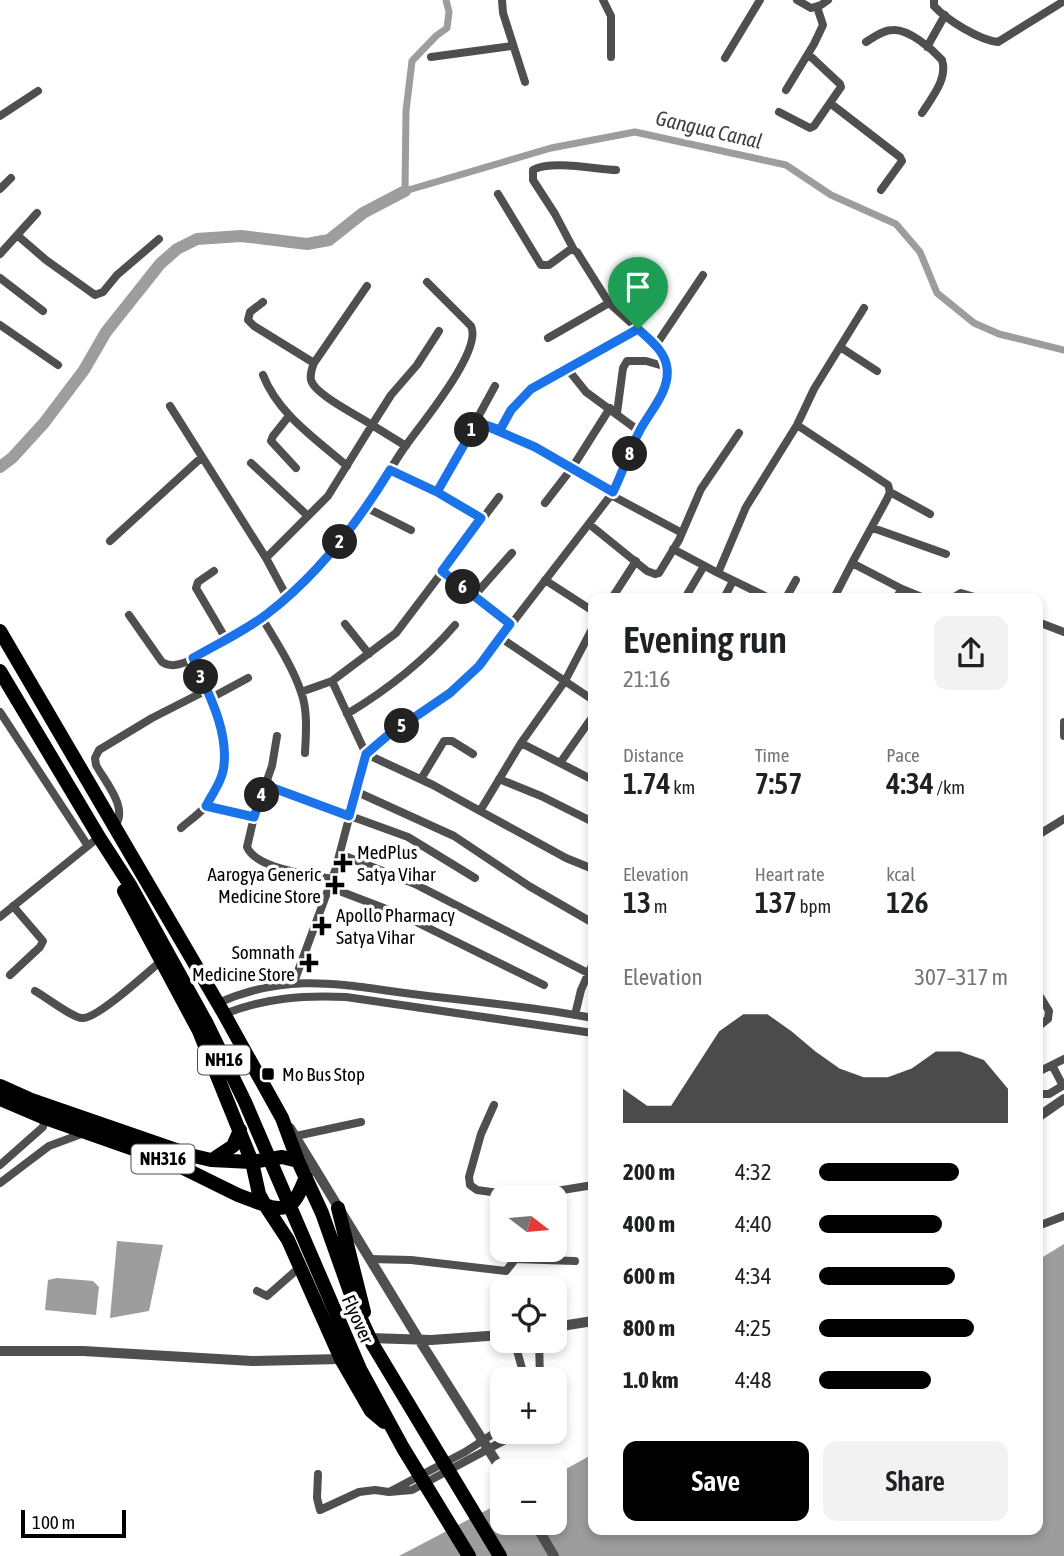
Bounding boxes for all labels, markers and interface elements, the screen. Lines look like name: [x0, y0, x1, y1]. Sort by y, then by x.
water label: Gangua Canal: [654, 105, 765, 153]
pin: [608, 257, 668, 329]
icon: arrive: [619, 268, 657, 306]
pin: 1: [454, 412, 490, 448]
text: 1: [467, 418, 476, 440]
pin: 8: [612, 436, 648, 472]
text: 8: [625, 442, 634, 464]
pin: 2: [322, 524, 358, 560]
text: 2: [335, 530, 344, 552]
pin: 6: [446, 570, 480, 604]
text: 6: [458, 575, 467, 597]
button: share: [934, 616, 1008, 690]
text: Evening run: [623, 618, 787, 661]
pin: 3: [184, 660, 218, 694]
text: 3: [196, 665, 205, 687]
text: 21:16: [623, 666, 670, 692]
pin: 5: [384, 708, 420, 744]
text: 5: [397, 714, 406, 736]
text: Distance: [623, 744, 684, 766]
text: Time: [755, 744, 789, 766]
text: Pace: [886, 744, 920, 766]
text: 1.74: [623, 766, 671, 800]
text: 7:57: [755, 766, 802, 800]
text: 4:34: [886, 766, 934, 800]
text: km: [671, 776, 695, 798]
text: /km: [934, 776, 965, 798]
pin: 4: [244, 778, 280, 812]
text: 4: [257, 783, 266, 805]
place label: MedPlus Satya Vihar: [357, 841, 436, 885]
marker: MedPlus Satya Vihar: [335, 855, 351, 871]
place label: Aarogya Generic Medicine Store: [208, 863, 322, 907]
text: Elevation: [623, 863, 689, 885]
text: Heart rate: [755, 863, 825, 885]
text: kcal: [886, 863, 915, 885]
marker: Aarogya Generic Medicine Store: [327, 877, 343, 893]
text: 13: [623, 885, 651, 919]
text: 137: [755, 885, 797, 919]
text: 126: [886, 885, 929, 919]
text: m: [651, 895, 668, 917]
text: bpm: [797, 895, 831, 917]
place label: Apollo Pharmacy Satya Vihar: [336, 904, 455, 948]
marker: Apollo Pharmacy Satya Vihar: [314, 918, 330, 934]
place label: Somnath Medicine Store: [192, 941, 295, 985]
marker: Somnath Medicine Store: [301, 955, 317, 971]
text: Elevation: [623, 964, 703, 990]
text: 307–317 m: [914, 964, 1008, 990]
road number: NH16: [198, 1045, 250, 1074]
place label: Mo Bus Stop: [282, 1063, 365, 1085]
marker: Mo Bus Stop: [260, 1066, 276, 1082]
road number: NH316: [132, 1144, 194, 1174]
text: 200 m: [623, 1159, 675, 1185]
text: 4:32: [735, 1159, 772, 1185]
north arrow: [490, 1185, 567, 1262]
map controls: [490, 1185, 567, 1535]
text: 400 m: [623, 1211, 675, 1237]
text: 4:40: [735, 1211, 772, 1237]
text: 600 m: [623, 1263, 675, 1289]
text: 4:34: [735, 1263, 772, 1289]
button: locate: [490, 1276, 567, 1353]
street label: Flyover: [338, 1291, 379, 1347]
text: 800 m: [623, 1315, 675, 1341]
text: 4:25: [735, 1315, 772, 1341]
button: +: [490, 1367, 567, 1444]
text: 1.0 km: [623, 1367, 679, 1393]
text: 4:48: [735, 1367, 772, 1393]
button: Save: [623, 1441, 809, 1521]
button: Share: [823, 1441, 1008, 1521]
button: −: [490, 1458, 567, 1535]
scale bar: [21, 1507, 126, 1539]
text: 100 m: [32, 1511, 75, 1533]

